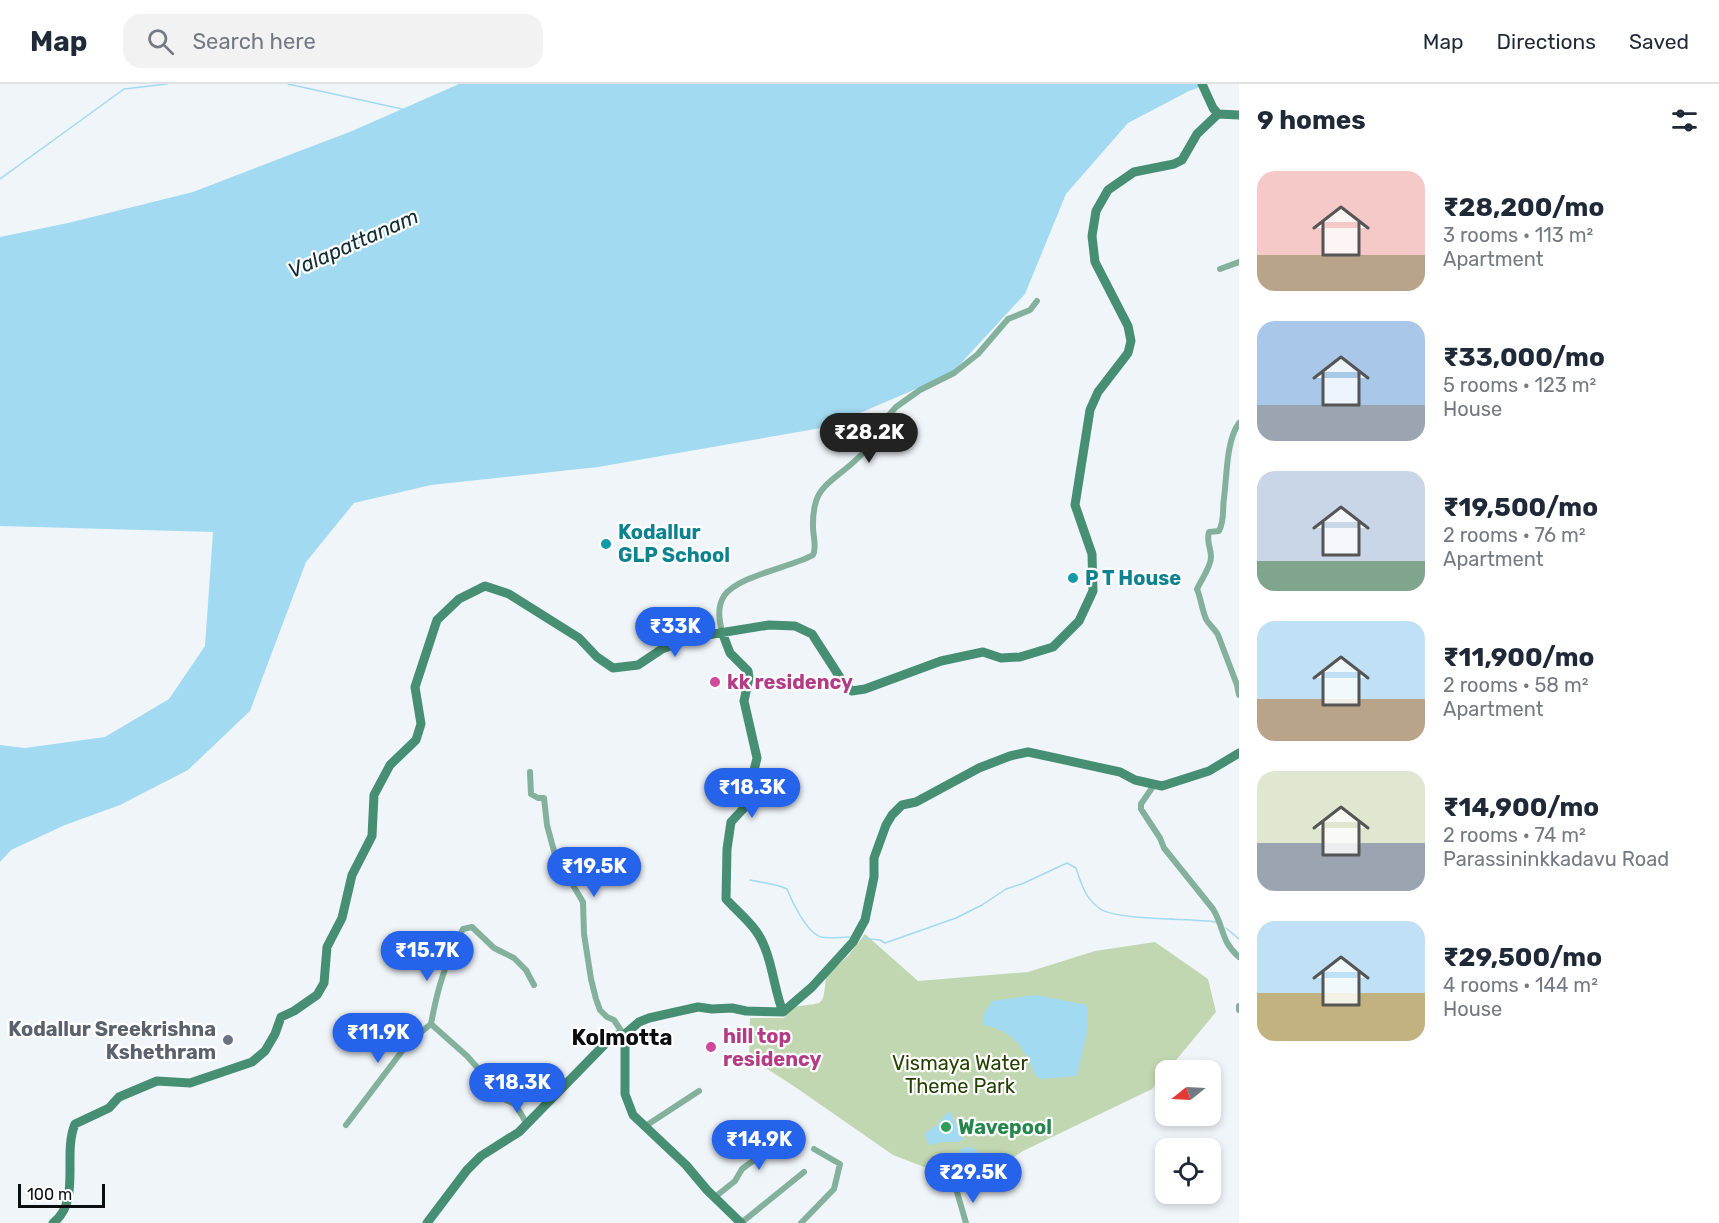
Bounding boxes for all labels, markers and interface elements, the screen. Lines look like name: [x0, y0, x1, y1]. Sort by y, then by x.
search box: [123, 14, 543, 68]
text: Map: [30, 25, 87, 58]
icon: search: [144, 25, 177, 58]
text: Search here: [192, 28, 316, 55]
text: Map: [1423, 29, 1464, 54]
text: Directions: [1497, 29, 1596, 54]
text: Saved: [1629, 29, 1689, 54]
icon: filters: [1668, 104, 1701, 137]
text: 9 homes: [1257, 105, 1366, 136]
text: ₹28,200/mo: [1443, 192, 1604, 223]
icon: home: [1305, 195, 1377, 267]
water label: Valapattanam: [284, 203, 422, 283]
text: 3 rooms · 113 m²: [1443, 223, 1593, 247]
text: Apartment: [1443, 247, 1544, 271]
text: ₹33,000/mo: [1443, 342, 1605, 373]
icon: home: [1305, 345, 1377, 417]
text: 5 rooms · 123 m²: [1443, 373, 1596, 397]
text: House: [1443, 397, 1502, 421]
pin: ₹28.2K: [820, 413, 918, 464]
text: ₹28.2K: [834, 420, 904, 444]
text: ₹19,500/mo: [1443, 492, 1598, 523]
icon: home: [1305, 495, 1377, 567]
place label: Kodallur GLP School: [618, 520, 730, 567]
text: 2 rooms · 76 m²: [1443, 523, 1586, 547]
marker: Kodallur GLP School: [599, 537, 613, 551]
text: Apartment: [1443, 547, 1544, 571]
place label: P T House: [1085, 566, 1181, 590]
marker: P T House: [1066, 571, 1080, 585]
pin: ₹33K: [639, 607, 711, 658]
text: ₹33K: [649, 614, 701, 638]
text: ₹11,900/mo: [1443, 642, 1594, 673]
icon: home: [1305, 645, 1377, 717]
place label: kk residency: [727, 670, 853, 694]
text: 2 rooms · 58 m²: [1443, 673, 1589, 697]
marker: kk residency: [708, 675, 722, 689]
text: Apartment: [1443, 697, 1544, 721]
pin: ₹18.3K: [703, 768, 801, 819]
text: ₹18.3K: [718, 775, 786, 799]
text: ₹14,900/mo: [1443, 792, 1599, 823]
icon: home: [1305, 795, 1377, 867]
text: 2 rooms · 74 m²: [1443, 823, 1586, 847]
pin: ₹19.5K: [545, 847, 643, 898]
text: Parassininkkadavu Road: [1443, 847, 1669, 871]
text: ₹19.5K: [561, 854, 627, 878]
pin: ₹15.7K: [378, 931, 476, 982]
text: ₹15.7K: [395, 938, 459, 962]
text: ₹29,500/mo: [1443, 942, 1602, 973]
icon: home: [1305, 945, 1377, 1017]
text: 4 rooms · 144 m²: [1443, 973, 1598, 997]
text: House: [1443, 997, 1502, 1021]
pin: ₹11.9K: [329, 1013, 427, 1064]
place label: Kodallur Sreekrishna Kshethram: [8, 1017, 216, 1064]
text: ₹11.9K: [347, 1020, 409, 1044]
district label: Kolmotta: [572, 1024, 672, 1051]
place label: hill top residency: [723, 1024, 821, 1071]
marker: Kodallur Sreekrishna Kshethram: [221, 1033, 235, 1047]
marker: hill top residency: [704, 1040, 718, 1054]
park label: Vismaya Water Theme Park: [892, 1051, 1028, 1098]
north arrow: [1155, 1060, 1221, 1126]
map controls: [1155, 1060, 1221, 1204]
pin: ₹18.3K: [468, 1063, 566, 1114]
text: ₹18.3K: [483, 1070, 551, 1094]
place label: Wavepool: [958, 1115, 1052, 1139]
pin: ₹14.9K: [710, 1120, 808, 1171]
marker: Wavepool: [939, 1120, 953, 1134]
text: ₹14.9K: [726, 1127, 792, 1151]
button: locate: [1155, 1138, 1221, 1204]
pin: ₹29.5K: [924, 1153, 1022, 1204]
text: ₹29.5K: [939, 1160, 1007, 1184]
scale bar: [18, 1181, 105, 1208]
text: 100 m: [27, 1185, 72, 1204]

